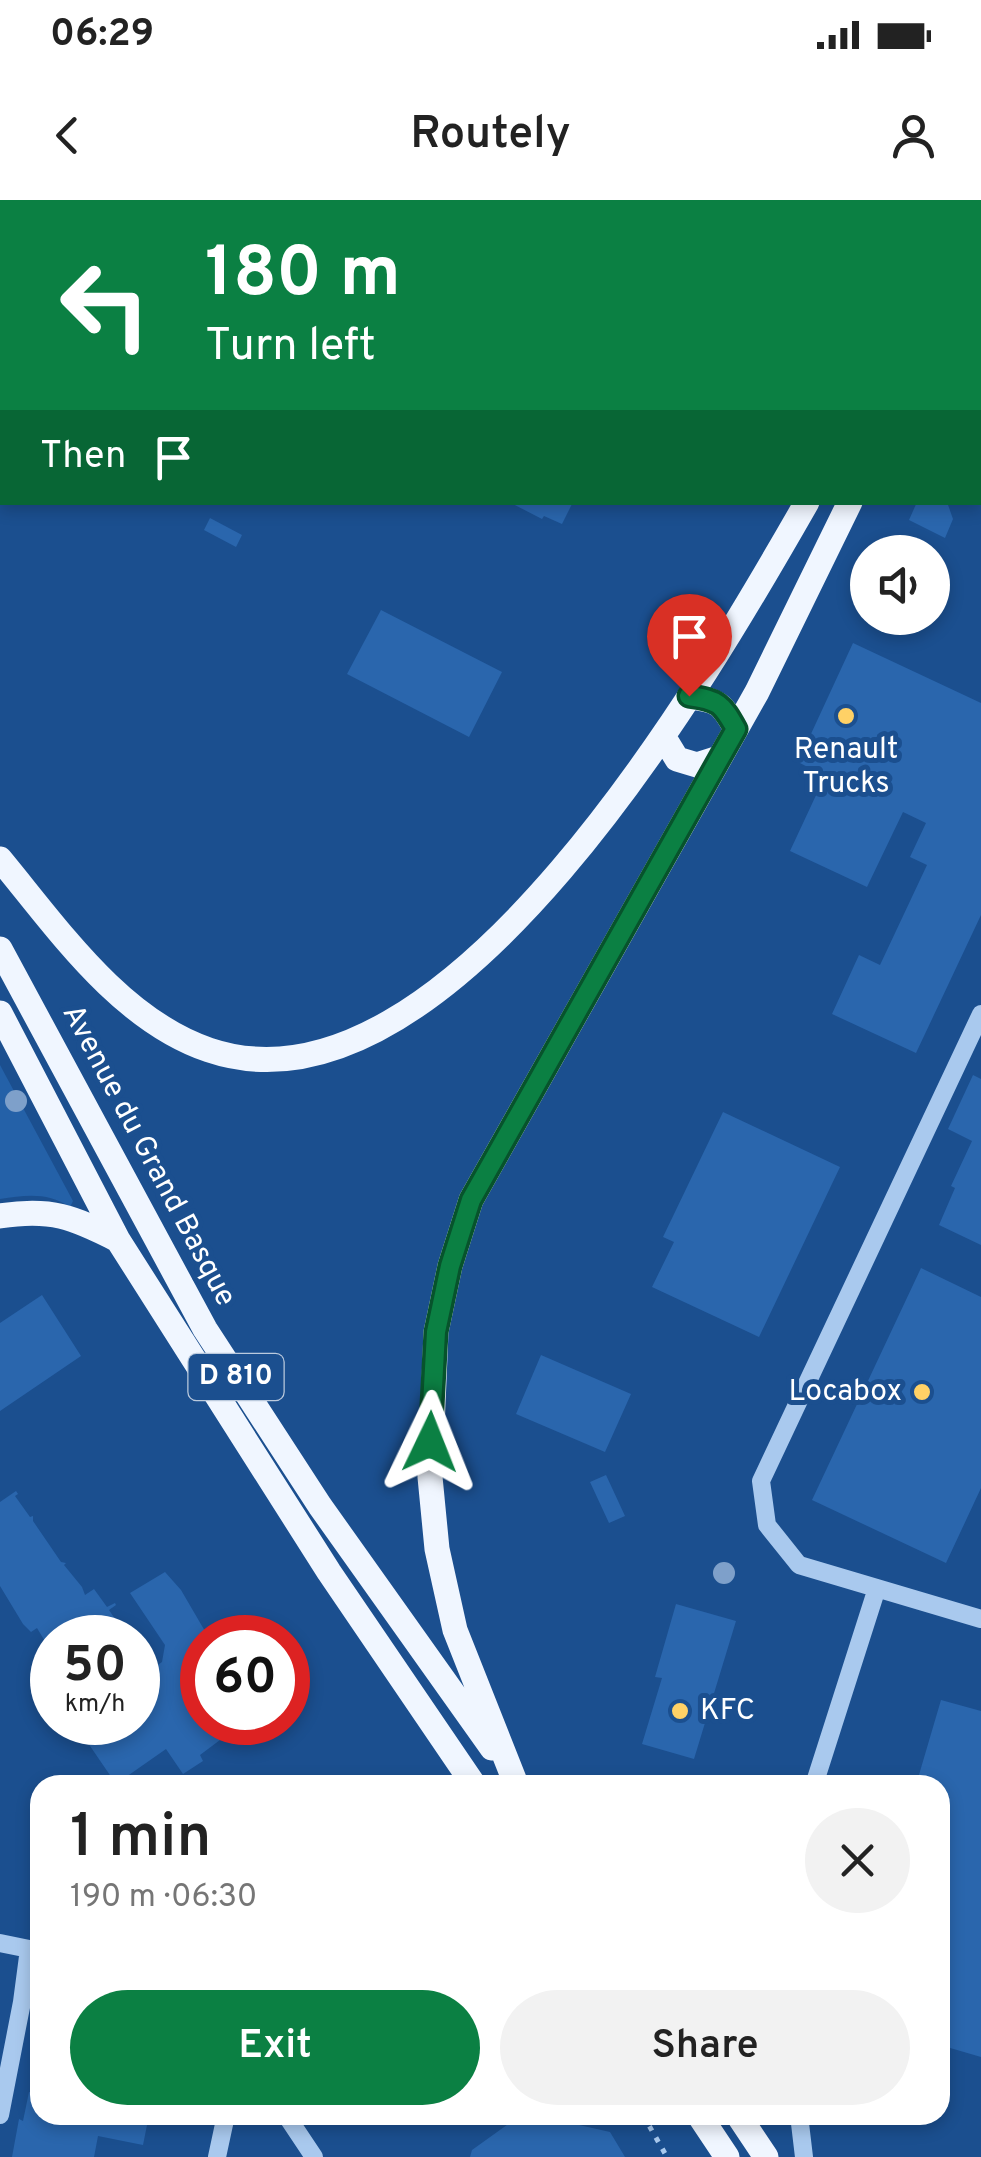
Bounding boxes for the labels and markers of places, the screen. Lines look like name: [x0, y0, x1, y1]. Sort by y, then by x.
pin: [647, 594, 732, 697]
marker: Renault Trucks: [835, 705, 857, 727]
place label: Renault Trucks: [794, 732, 898, 803]
place label: Locabox: [789, 1374, 902, 1411]
marker: Locabox: [911, 1381, 933, 1403]
place label: KFC: [700, 1693, 755, 1730]
marker: KFC: [669, 1700, 691, 1722]

